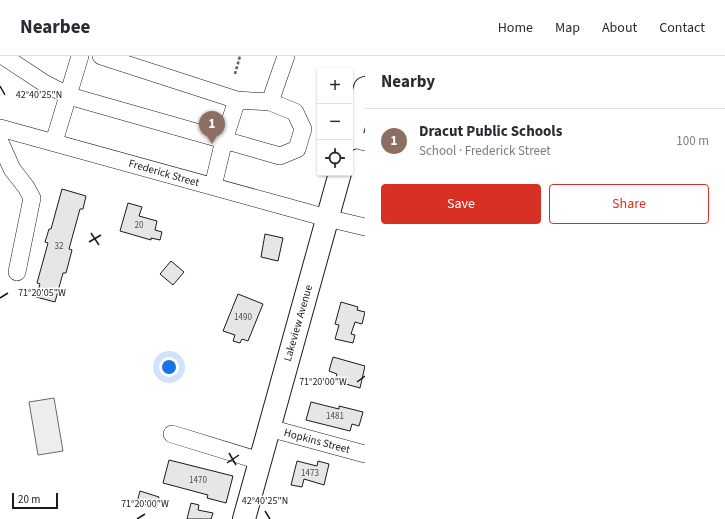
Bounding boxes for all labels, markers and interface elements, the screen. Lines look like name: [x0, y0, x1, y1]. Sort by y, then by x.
text: Nearbee: [20, 14, 90, 41]
text: Home: [498, 18, 533, 38]
text: Map: [555, 18, 580, 38]
text: About: [602, 18, 637, 38]
text: Contact: [659, 18, 705, 38]
map controls: [317, 68, 353, 176]
button: +: [317, 68, 353, 104]
text: Nearby: [381, 70, 435, 94]
text: 42°40'25"N: [16, 88, 62, 102]
button: −: [317, 104, 353, 140]
pin: 1: [199, 111, 225, 144]
text: Dracut Public Schools: [419, 121, 562, 142]
text: 1: [391, 132, 397, 150]
text: 100 m: [676, 132, 709, 150]
button: locate: [317, 140, 353, 176]
text: School · Frederick Street: [419, 142, 551, 160]
street label: Frederick Street: [127, 156, 201, 190]
button: Save: [381, 184, 541, 224]
button: Share: [549, 184, 709, 224]
house number: 20: [135, 219, 144, 232]
house number: 32: [55, 240, 64, 253]
street label: Lakeview Avenue: [280, 282, 316, 363]
text: 71°20'05"W: [18, 286, 66, 300]
house number: 1490: [234, 311, 252, 324]
your location: [159, 357, 179, 377]
text: 71°20'00"W: [299, 375, 347, 389]
house number: 1481: [326, 410, 344, 423]
street label: Hopkins Street: [282, 425, 352, 457]
house number: 1473: [301, 467, 319, 480]
house number: 1470: [189, 474, 207, 487]
scale bar: [12, 491, 58, 510]
text: 20 m: [18, 492, 40, 507]
text: 42°40'25"N: [242, 494, 288, 508]
text: 71°20'00"W: [121, 497, 169, 511]

